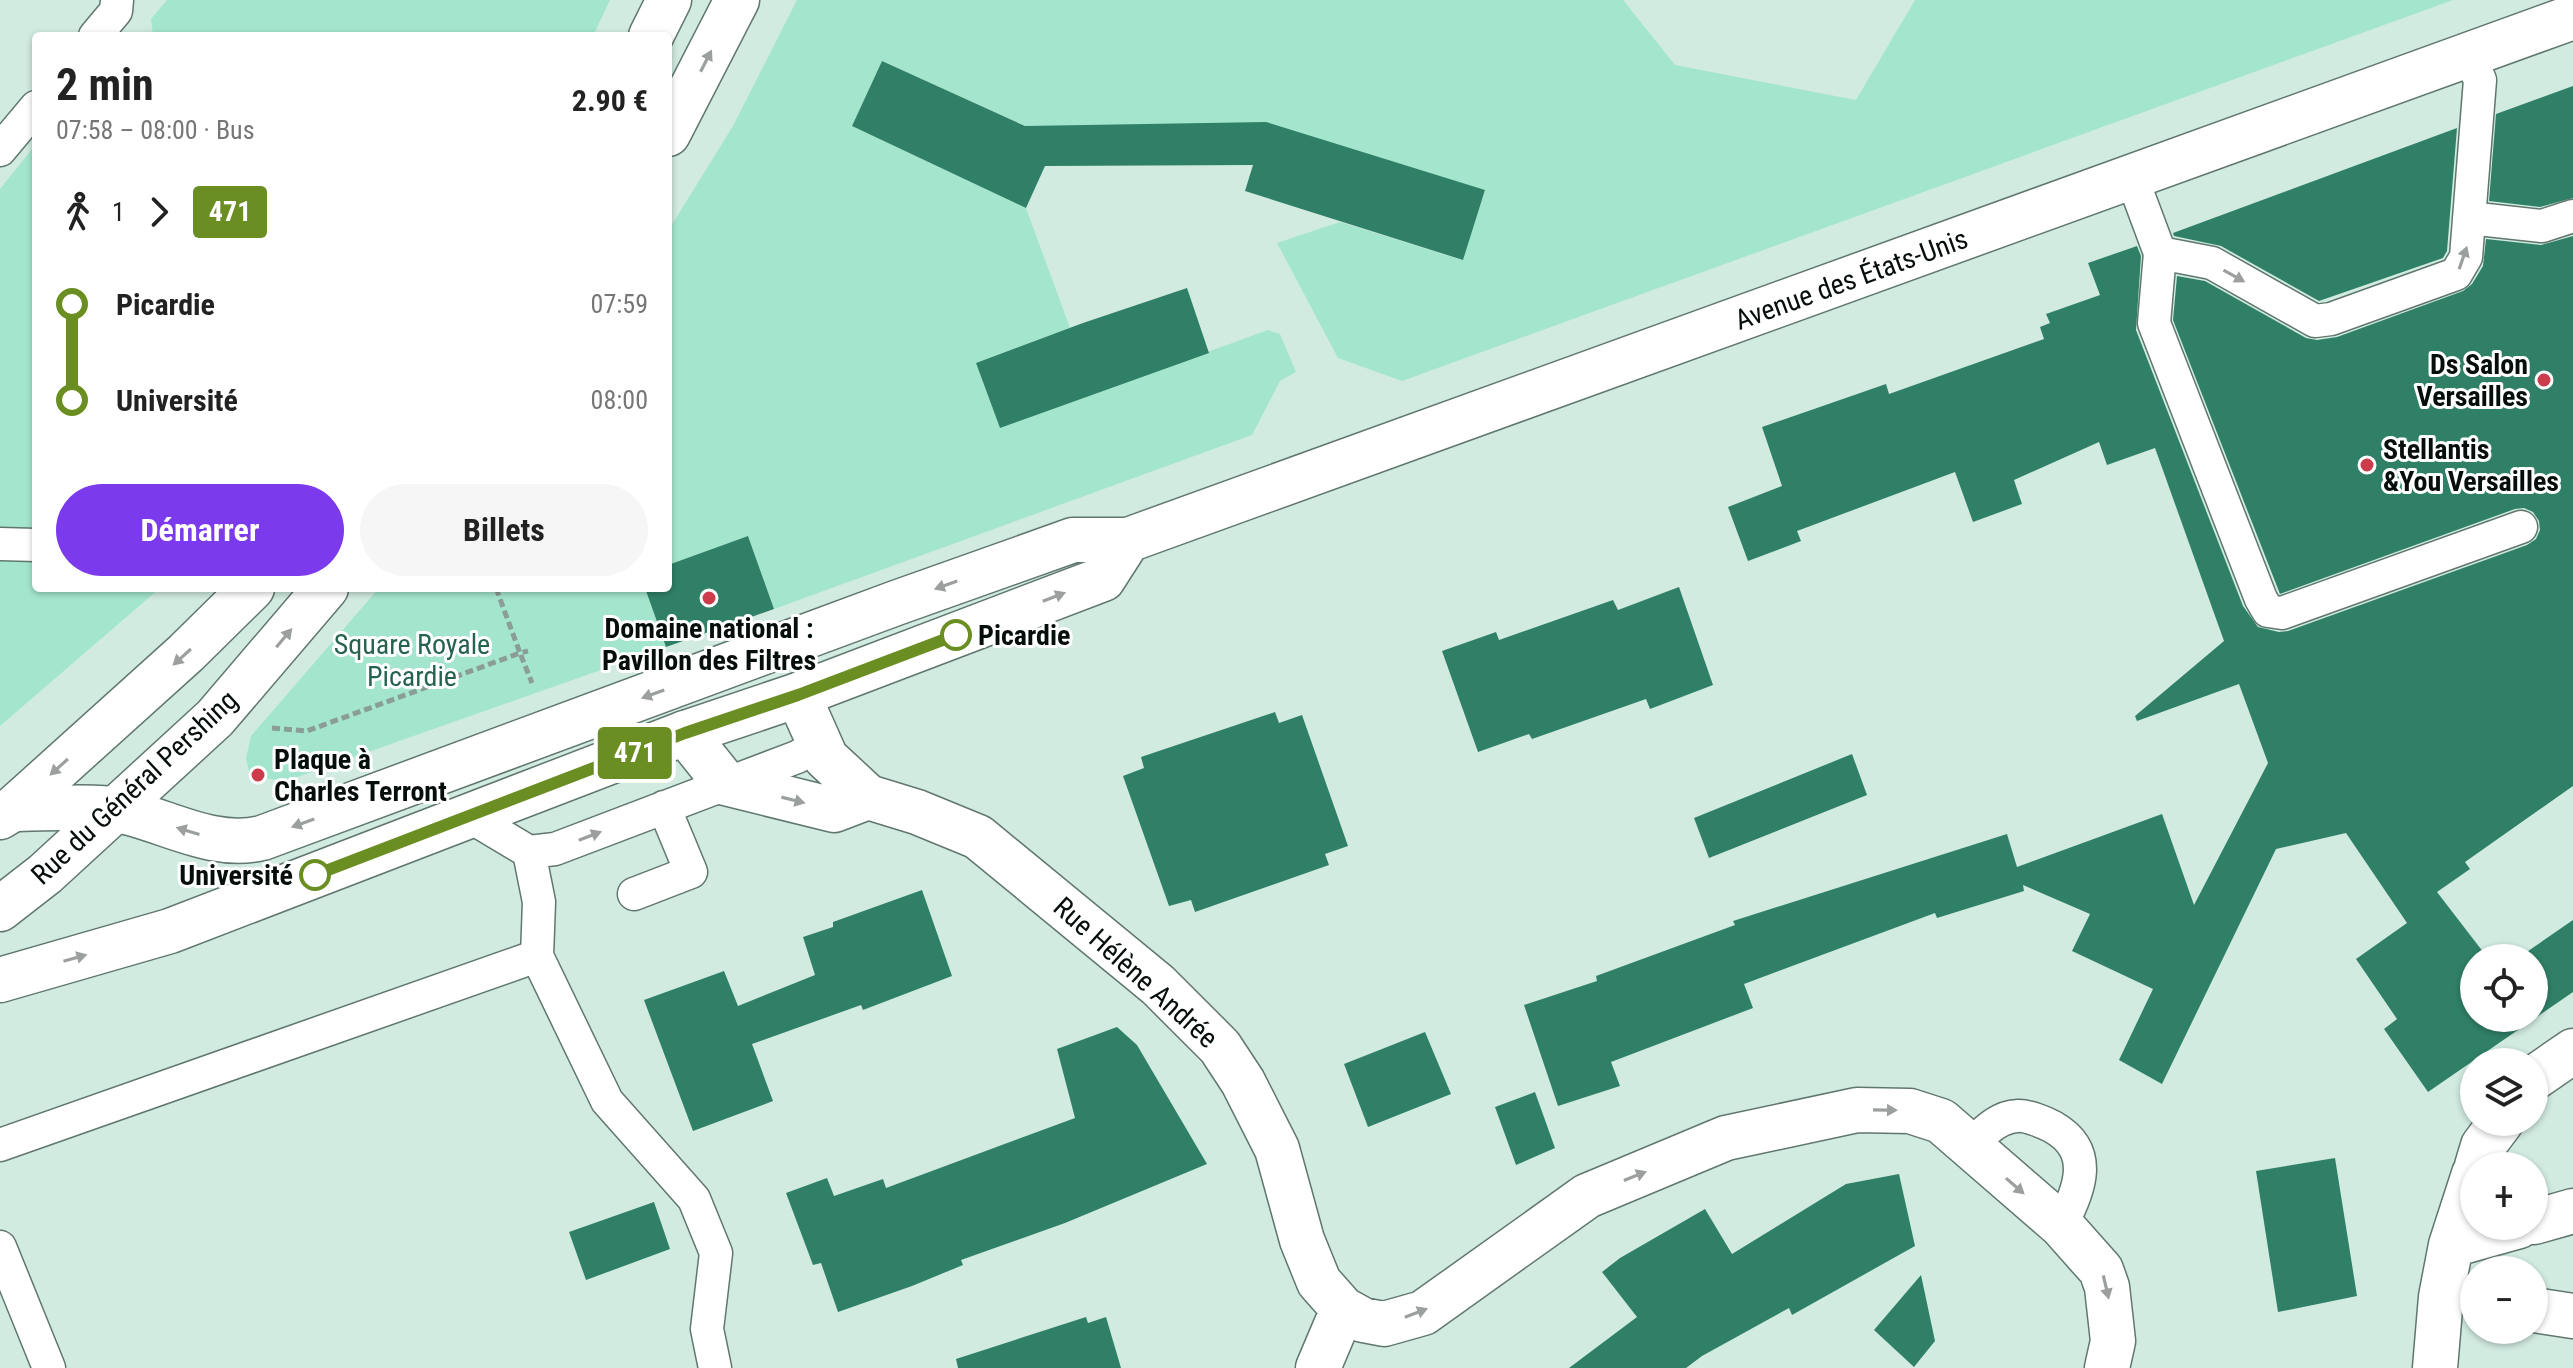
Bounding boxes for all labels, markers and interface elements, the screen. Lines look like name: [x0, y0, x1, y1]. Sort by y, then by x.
one-way arrow: [700, 50, 713, 73]
text: 2 min: [56, 59, 154, 111]
text: 2.90 €: [572, 83, 648, 118]
text: 07:58 – 08:00 · Bus: [56, 115, 255, 145]
icon: walk: [56, 190, 100, 234]
icon: forward: [137, 190, 181, 234]
text: 471: [209, 195, 251, 228]
text: 1: [112, 197, 125, 227]
street label: Avenue des États-Unis: [1730, 222, 1972, 337]
one-way arrow: [2457, 246, 2469, 270]
one-way arrow: [2223, 269, 2245, 283]
text: Picardie: [116, 287, 215, 322]
text: 07:59: [591, 289, 648, 319]
place label: Ds Salon Versailles: [2417, 348, 2528, 413]
marker: Ds Salon Versailles: [2535, 371, 2553, 389]
text: Université: [116, 383, 238, 418]
text: 08:00: [591, 385, 648, 415]
place label: Stellantis &You Versailles: [2383, 433, 2559, 498]
marker: Stellantis &You Versailles: [2358, 456, 2376, 474]
button: Démarrer: [56, 484, 344, 576]
button: Billets: [360, 484, 648, 576]
one-way arrow: [934, 579, 958, 591]
marker: Domaine national : Pavillon des Filtres: [700, 589, 718, 607]
one-way arrow: [1042, 590, 1066, 603]
place label: Domaine national : Pavillon des Filtres: [602, 612, 816, 677]
place label: Picardie: [978, 619, 1070, 652]
marker: Picardie: [941, 620, 971, 650]
one-way arrow: [275, 628, 292, 648]
park label: Square Royale Picardie: [334, 628, 490, 693]
one-way arrow: [173, 647, 192, 665]
street label: Rue du Général Pershing: [25, 683, 244, 891]
one-way arrow: [640, 688, 664, 701]
line badge: 471: [589, 727, 681, 779]
text: 471: [614, 736, 656, 769]
place label: Plaque à Charles Terront: [274, 743, 447, 808]
one-way arrow: [49, 758, 68, 776]
marker: Plaque à Charles Terront: [249, 766, 267, 784]
one-way arrow: [780, 795, 805, 807]
one-way arrow: [291, 817, 315, 829]
one-way arrow: [176, 824, 200, 837]
one-way arrow: [578, 829, 602, 842]
place label: Université: [179, 859, 293, 892]
marker: Université: [300, 860, 330, 890]
street label: Rue Hélène Andrée: [1047, 890, 1224, 1055]
map controls: [2460, 944, 2548, 1344]
button: locate: [2460, 944, 2548, 1032]
one-way arrow: [63, 951, 87, 964]
button: layers: [2460, 1048, 2548, 1136]
one-way arrow: [1873, 1104, 1898, 1117]
button: +: [2460, 1152, 2548, 1240]
one-way arrow: [1623, 1169, 1647, 1182]
one-way arrow: [2006, 1176, 2025, 1194]
button: −: [2460, 1256, 2548, 1344]
one-way arrow: [2100, 1275, 2113, 1300]
one-way arrow: [1404, 1306, 1428, 1319]

